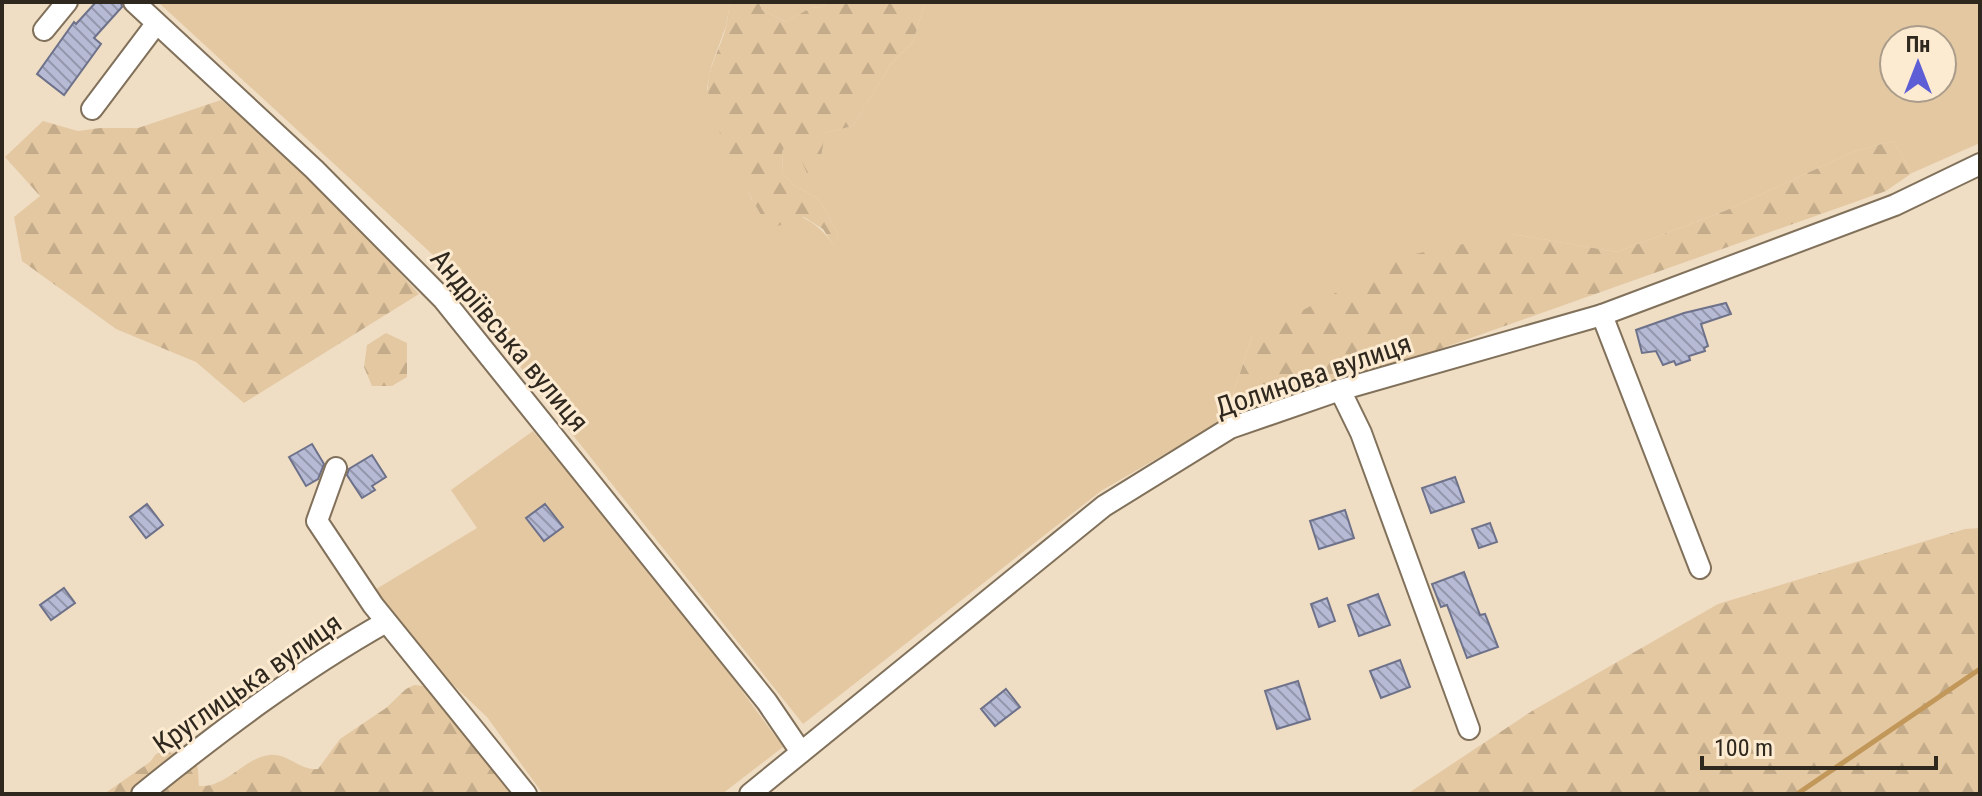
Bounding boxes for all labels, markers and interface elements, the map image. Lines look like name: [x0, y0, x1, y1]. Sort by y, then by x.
north arrow: [1878, 24, 1958, 104]
text: Пн: [1906, 32, 1930, 57]
street label: Андріївська вулиця: [424, 242, 596, 438]
street label: Долинова вулиця: [1211, 326, 1415, 424]
street label: Круглицька вулиця: [147, 606, 348, 761]
scale bar: [1702, 720, 1936, 770]
text: 100 m: [1714, 734, 1773, 762]

